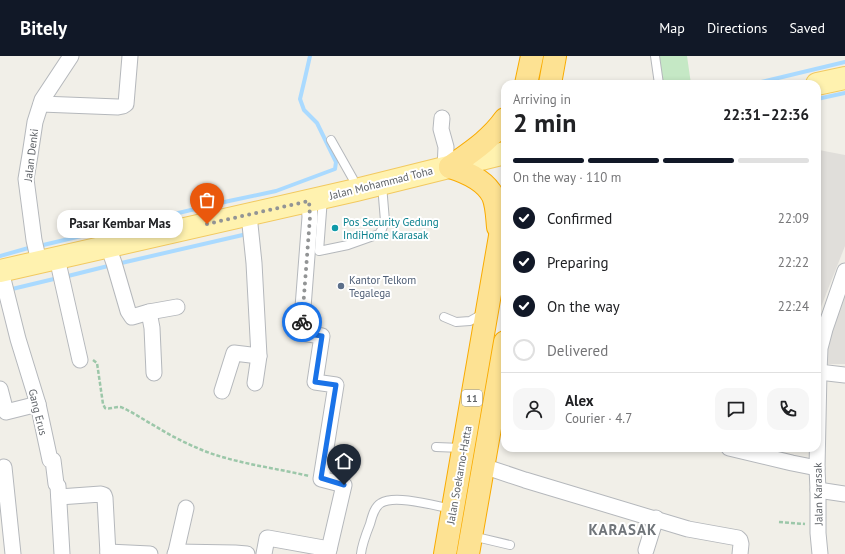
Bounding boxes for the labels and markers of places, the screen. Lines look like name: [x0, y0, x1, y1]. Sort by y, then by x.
pin: [190, 183, 224, 224]
callout: Pasar Kembar Mas: [57, 210, 183, 238]
place label: Pos Security Gedung IndiHome Karasak: [343, 215, 439, 242]
marker: Pos Security Gedung IndiHome Karasak: [330, 223, 340, 233]
place label: Kantor Telkom Tegalega: [349, 273, 416, 300]
marker: Kantor Telkom Tegalega: [336, 281, 346, 291]
pin: [327, 444, 361, 485]

